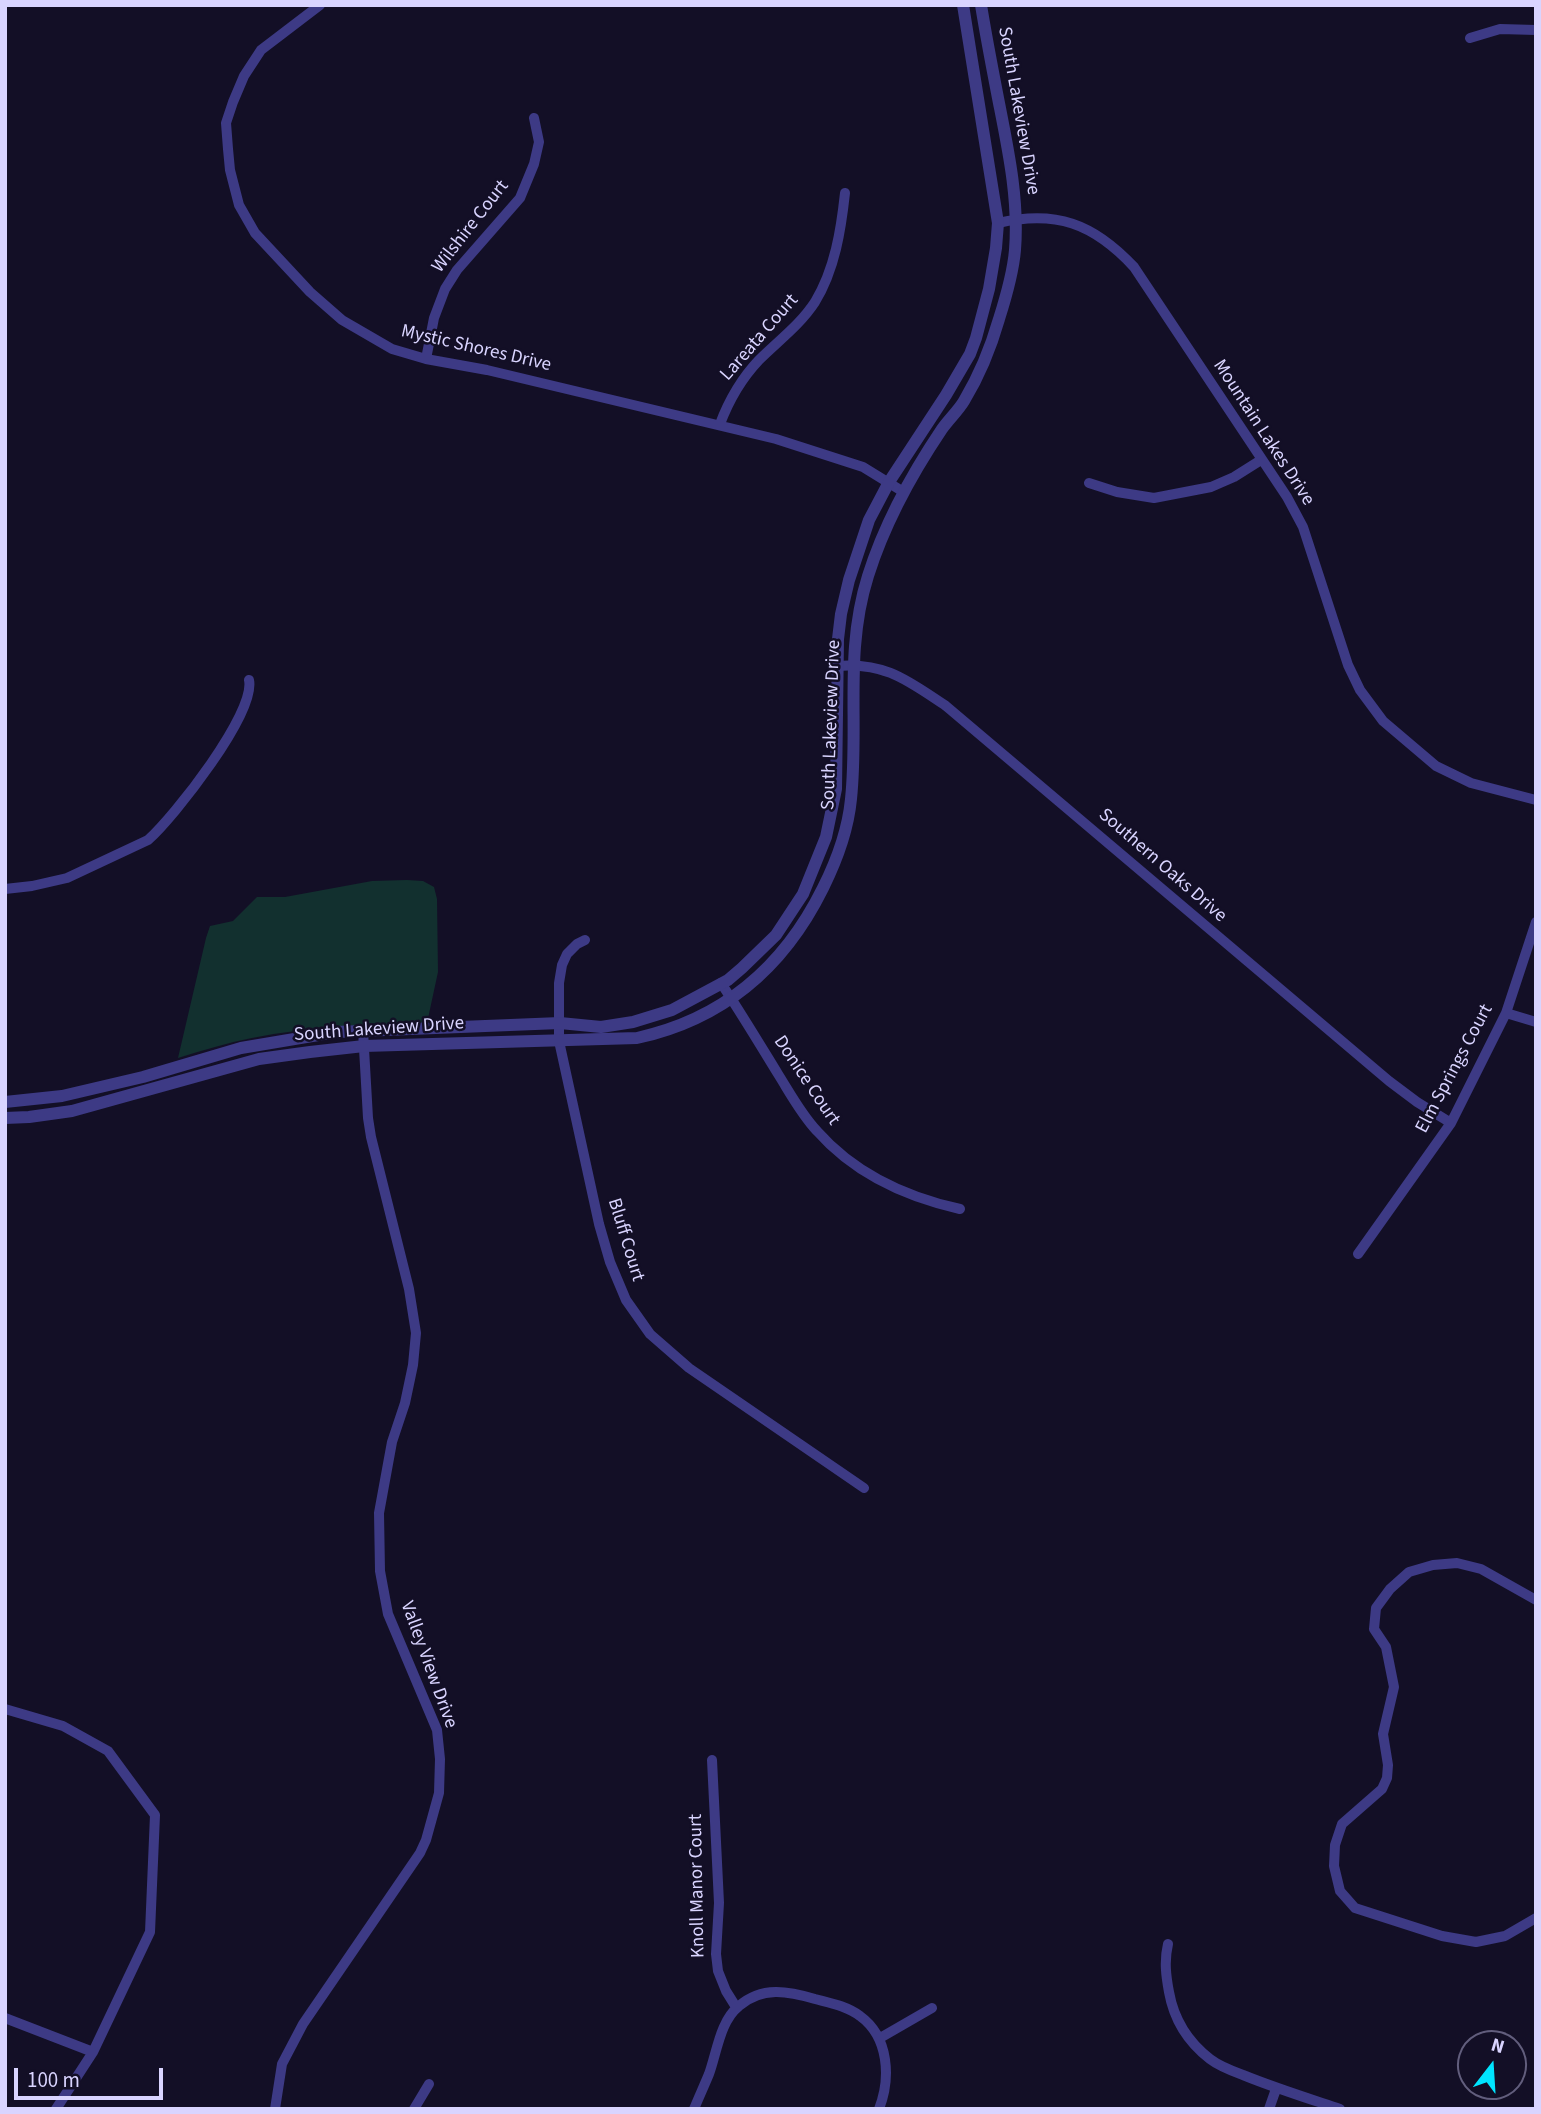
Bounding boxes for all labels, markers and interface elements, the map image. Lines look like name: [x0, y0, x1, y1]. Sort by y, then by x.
street label: South Lakeview Drive: [992, 25, 1044, 197]
street label: Wilshire Court: [428, 176, 514, 278]
street label: Lareata Court: [716, 290, 804, 386]
street label: Mystic Shores Drive: [399, 321, 553, 377]
street label: Mountain Lakes Drive: [1207, 356, 1319, 510]
street label: South Lakeview Drive: [818, 639, 846, 811]
street label: Southern Oaks Drive: [1093, 804, 1231, 928]
street label: Elm Springs Court: [1411, 1001, 1499, 1137]
street label: South Lakeview Drive: [293, 1013, 465, 1047]
street label: Donice Court: [768, 1032, 844, 1130]
street label: Bluff Court: [602, 1196, 648, 1284]
street label: Valley View Drive: [394, 1598, 462, 1732]
street label: Knoll Manor Court: [685, 1814, 711, 1958]
north arrow: [1457, 2030, 1527, 2100]
text: N: [1488, 2032, 1508, 2061]
scale bar: [18, 2054, 166, 2098]
text: 100 m: [27, 2065, 80, 2095]

